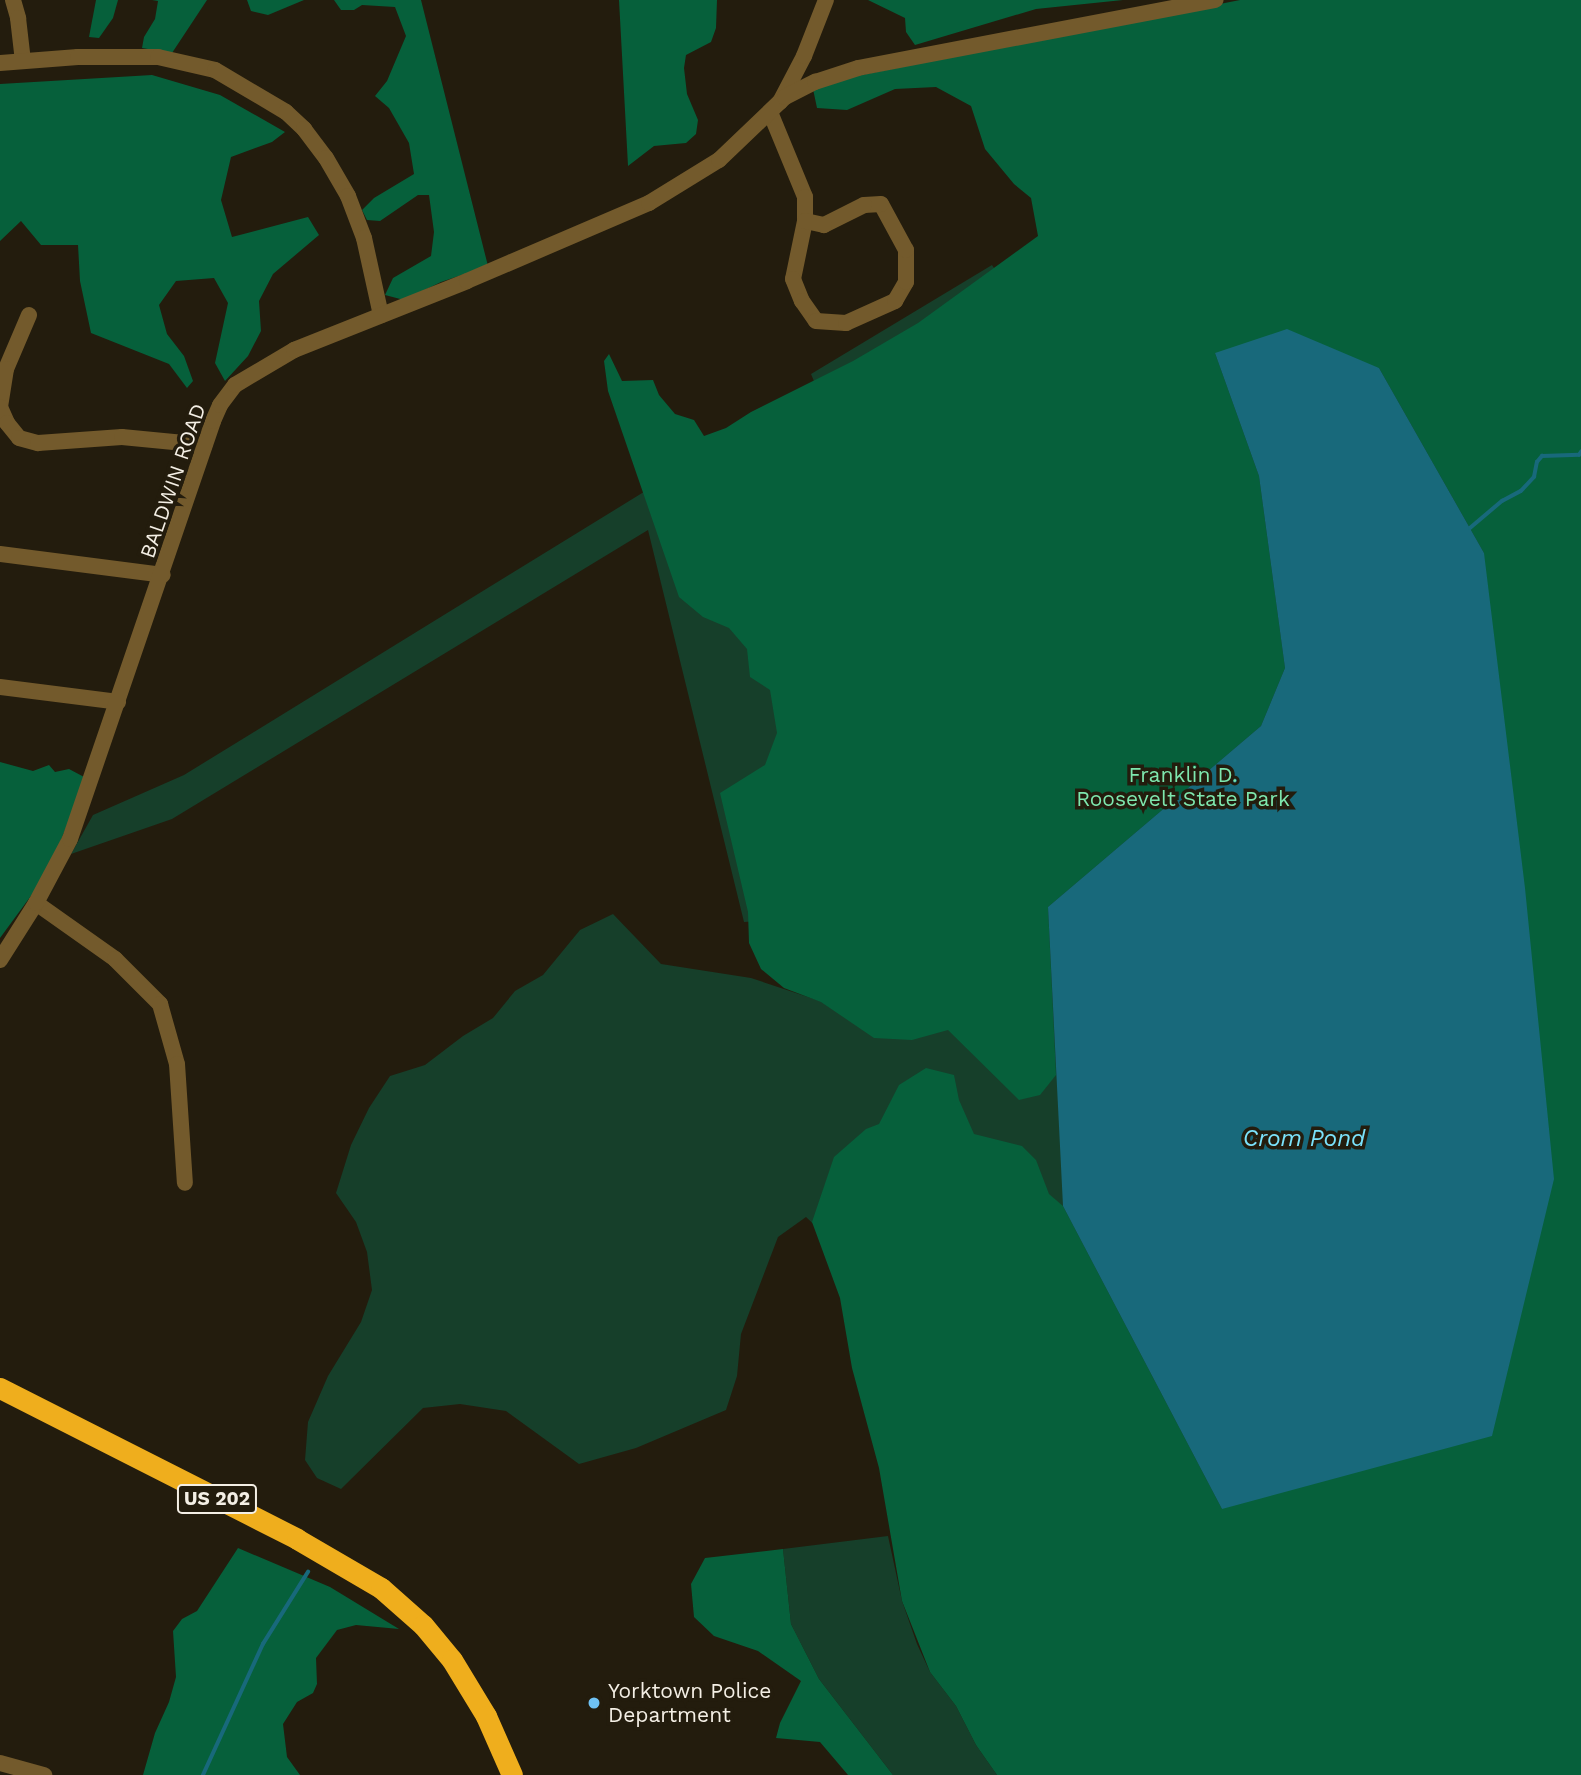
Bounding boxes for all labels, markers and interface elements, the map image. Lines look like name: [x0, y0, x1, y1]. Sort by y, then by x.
street label: BALDWIN ROAD: [135, 400, 211, 562]
park label: Franklin D. Roosevelt State Park: [1076, 762, 1290, 812]
water label: Crom Pond: [1243, 1125, 1365, 1153]
road number: US 202: [177, 1484, 257, 1514]
place label: Yorktown Police Department: [608, 1678, 771, 1728]
marker: Yorktown Police Department: [586, 1695, 602, 1711]

